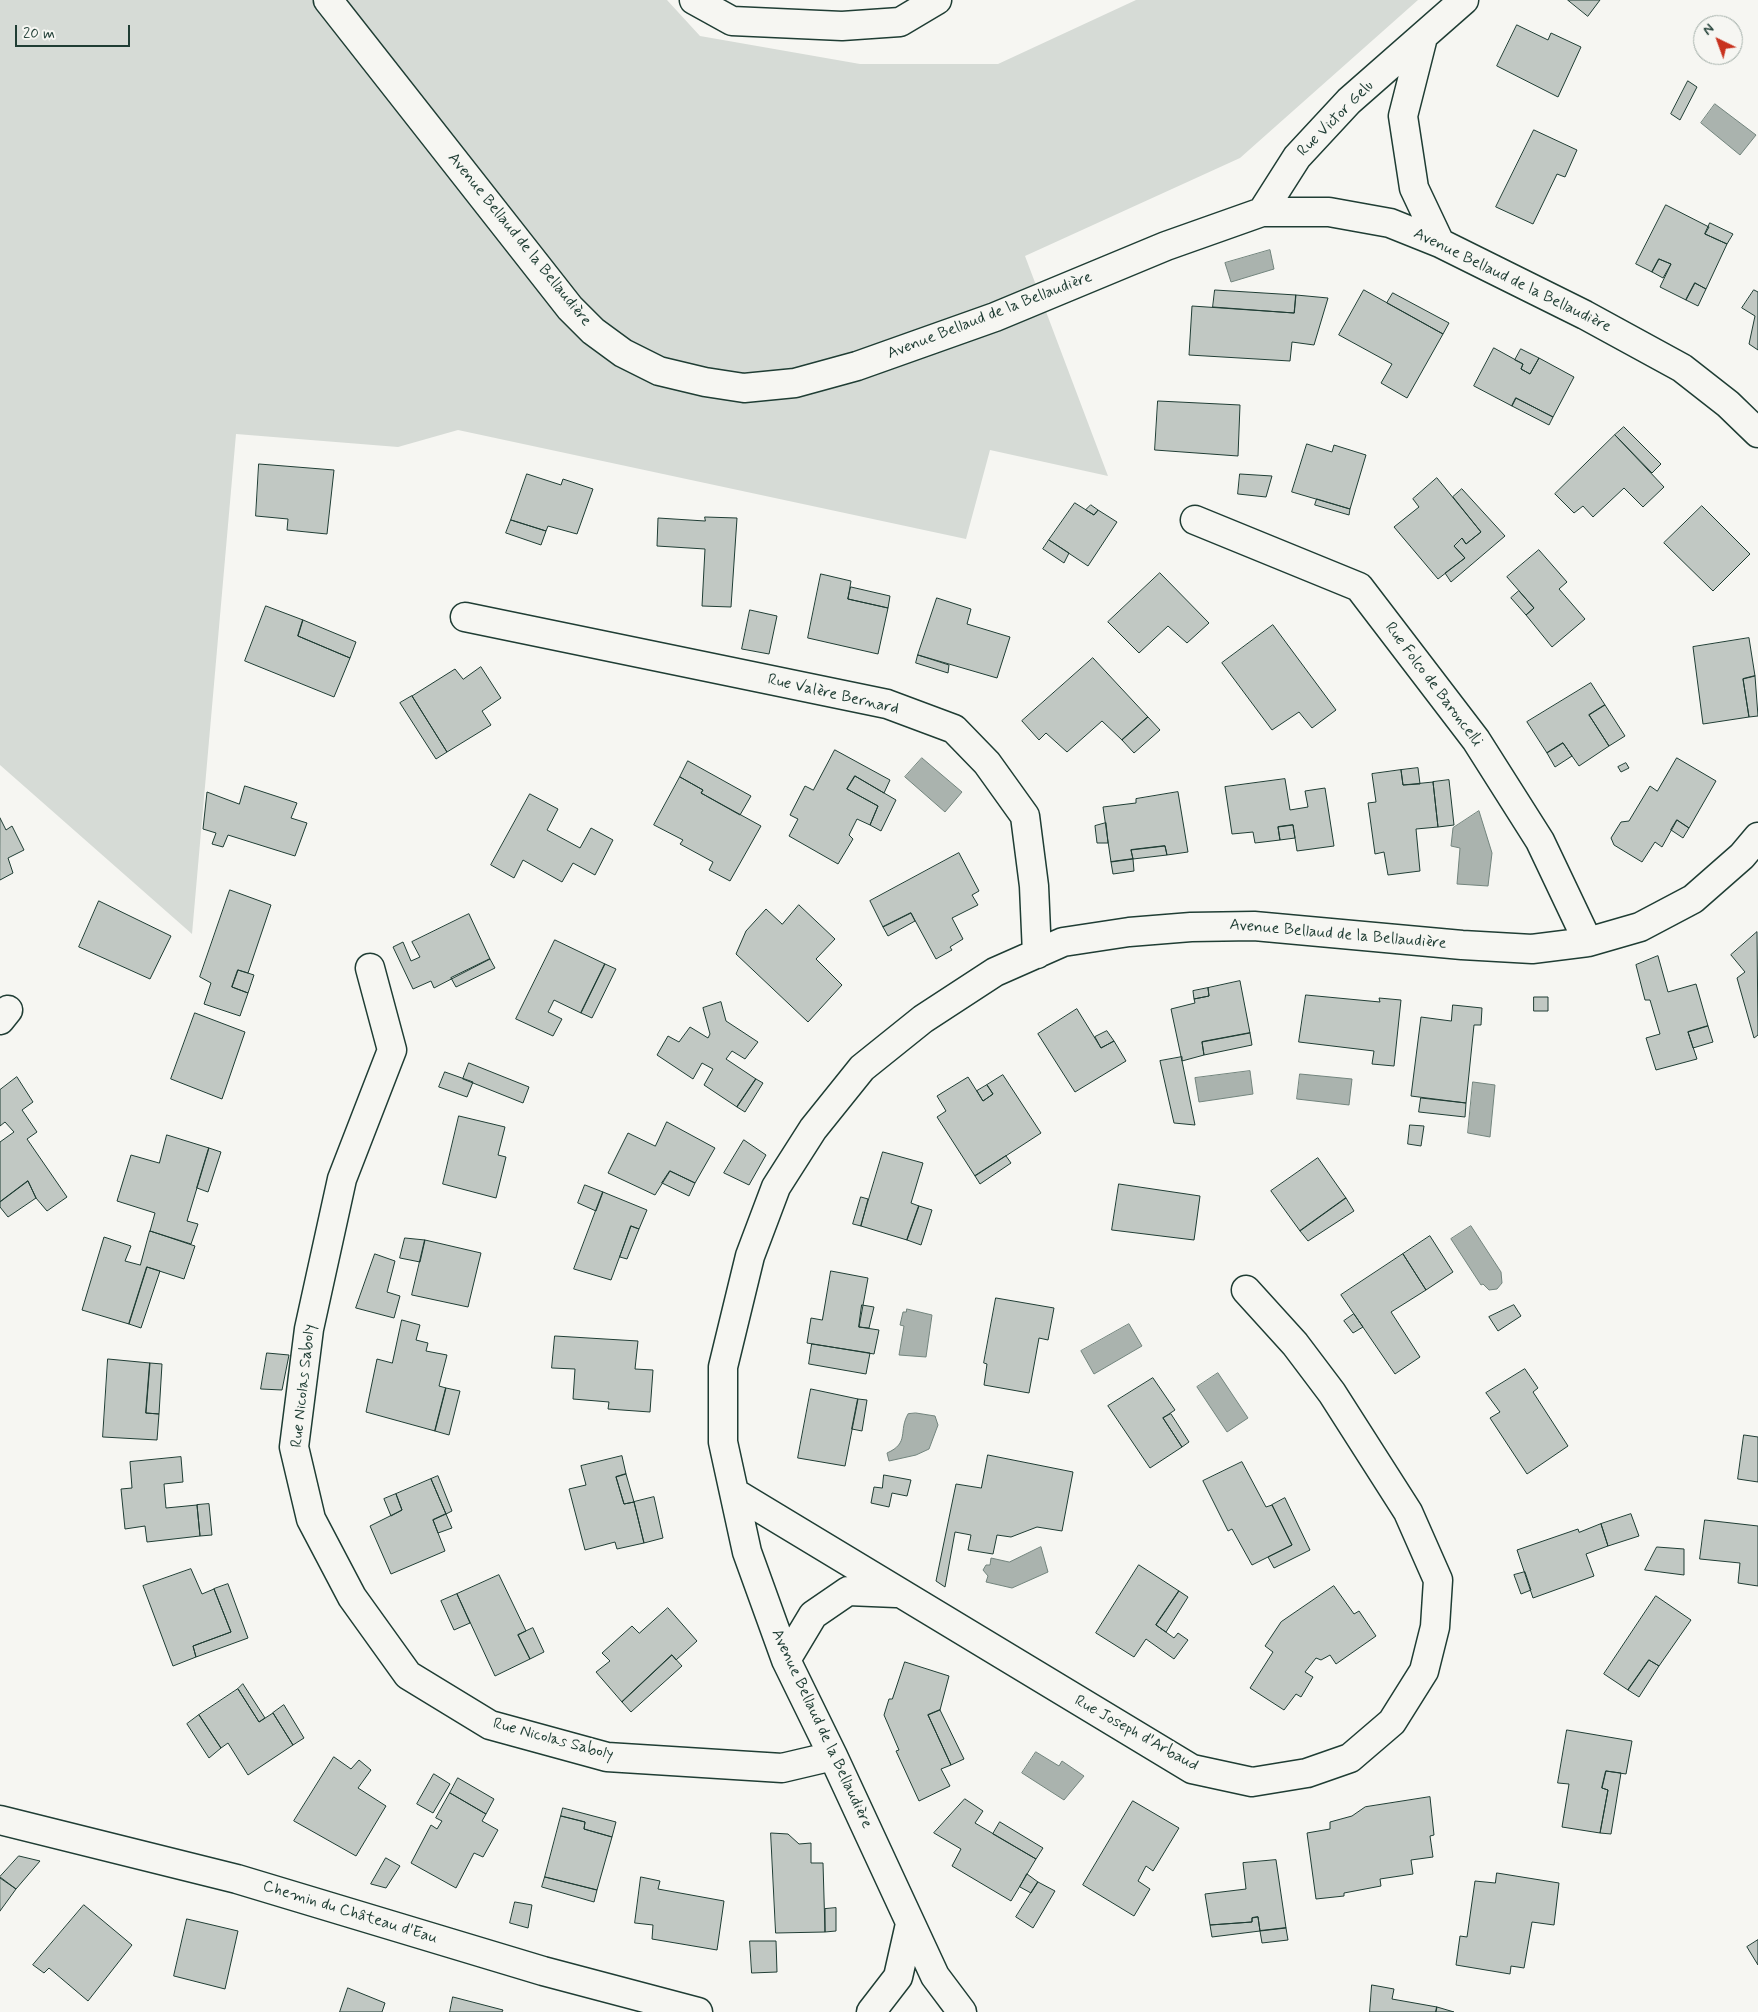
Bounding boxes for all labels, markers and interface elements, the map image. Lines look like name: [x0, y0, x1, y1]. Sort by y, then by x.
scale bar: [18, 15, 132, 47]
north arrow: [1693, 15, 1743, 65]
text: N: [1699, 20, 1718, 39]
text: 20 m: [23, 24, 55, 44]
street label: Rue Victor Gelu: [1294, 77, 1378, 161]
street label: Avenue Bellaud de la Bellaudière: [443, 149, 595, 331]
street label: Avenue Bellaud de la Bellaudière: [1410, 225, 1614, 337]
street label: Avenue Bellaud de la Bellaudière: [885, 268, 1095, 364]
street label: Rue Folco de Baroncelli: [1380, 619, 1486, 751]
street label: Rue Valère Bernard: [766, 671, 900, 719]
street label: Avenue Bellaud de la Bellaudière: [1229, 916, 1447, 954]
street label: Rue Nicolas Saboly: [288, 1323, 320, 1449]
street label: Avenue Bellaud de la Bellaudière: [766, 1626, 876, 1832]
street label: Rue Joseph d'Arbaud: [1071, 1692, 1201, 1776]
street label: Rue Nicolas Saboly: [491, 1715, 615, 1765]
street label: Chemin du Château d'Eau: [260, 1877, 440, 1949]

